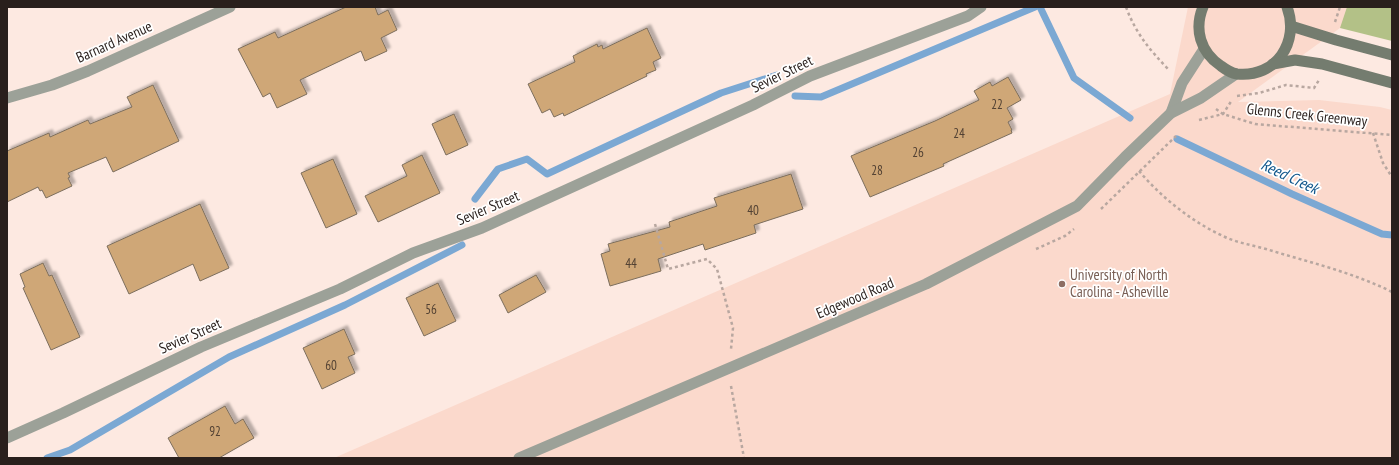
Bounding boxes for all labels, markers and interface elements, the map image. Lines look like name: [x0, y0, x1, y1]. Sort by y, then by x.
street label: Barnard Avenue: [73, 16, 155, 67]
street label: Sevier Street: [748, 51, 816, 97]
house number: 22: [991, 96, 1003, 113]
street label: Glenns Creek Greenway: [1246, 99, 1369, 130]
house number: 24: [953, 125, 965, 142]
house number: 26: [912, 144, 924, 161]
water label: Reed Creek: [1258, 154, 1324, 199]
house number: 28: [871, 162, 883, 179]
street label: Sevier Street: [454, 186, 522, 229]
house number: 40: [747, 202, 759, 219]
house number: 44: [625, 255, 637, 272]
place label: University of North Carolina - Asheville: [1070, 265, 1169, 301]
street label: Edgewood Road: [813, 273, 896, 322]
marker: University of North Carolina - Asheville: [1057, 279, 1067, 289]
house number: 56: [425, 301, 437, 318]
street label: Sevier Street: [156, 313, 224, 358]
house number: 60: [325, 357, 337, 374]
house number: 92: [209, 423, 221, 440]

